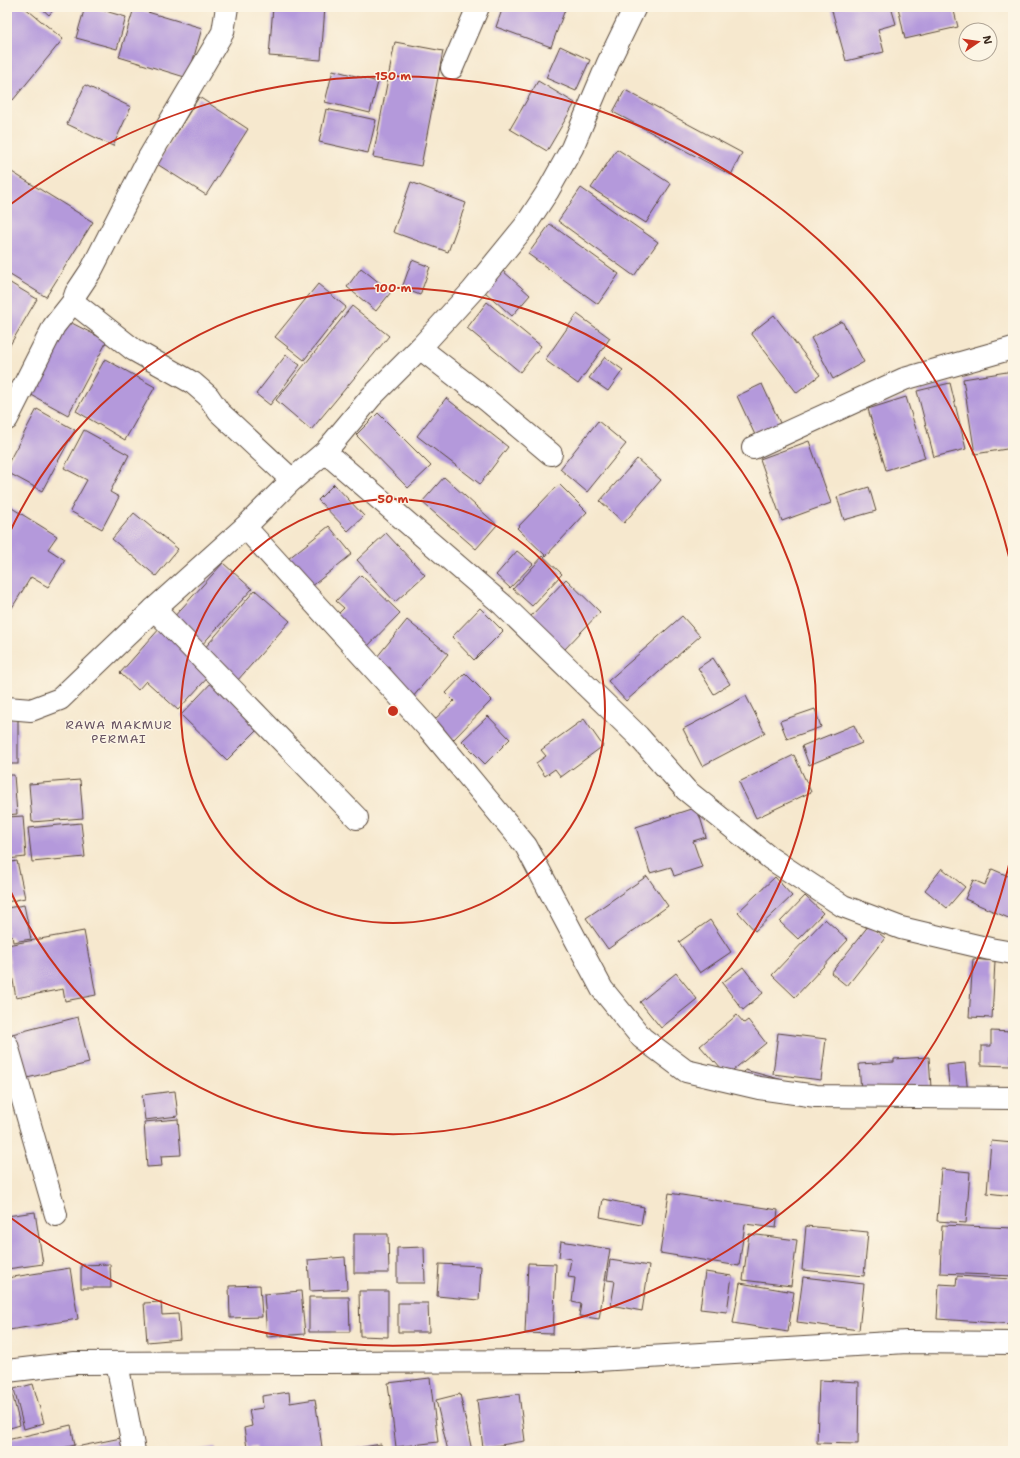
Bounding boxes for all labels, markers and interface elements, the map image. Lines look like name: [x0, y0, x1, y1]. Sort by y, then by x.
north arrow: [958, 22, 998, 62]
text: N: [979, 34, 996, 46]
text: 150 m: [375, 68, 411, 84]
text: 100 m: [375, 280, 412, 296]
text: 50 m: [378, 491, 409, 507]
centre of rings: [386, 704, 400, 718]
district label: RAWA MAKMUR PERMAI: [65, 717, 173, 747]

